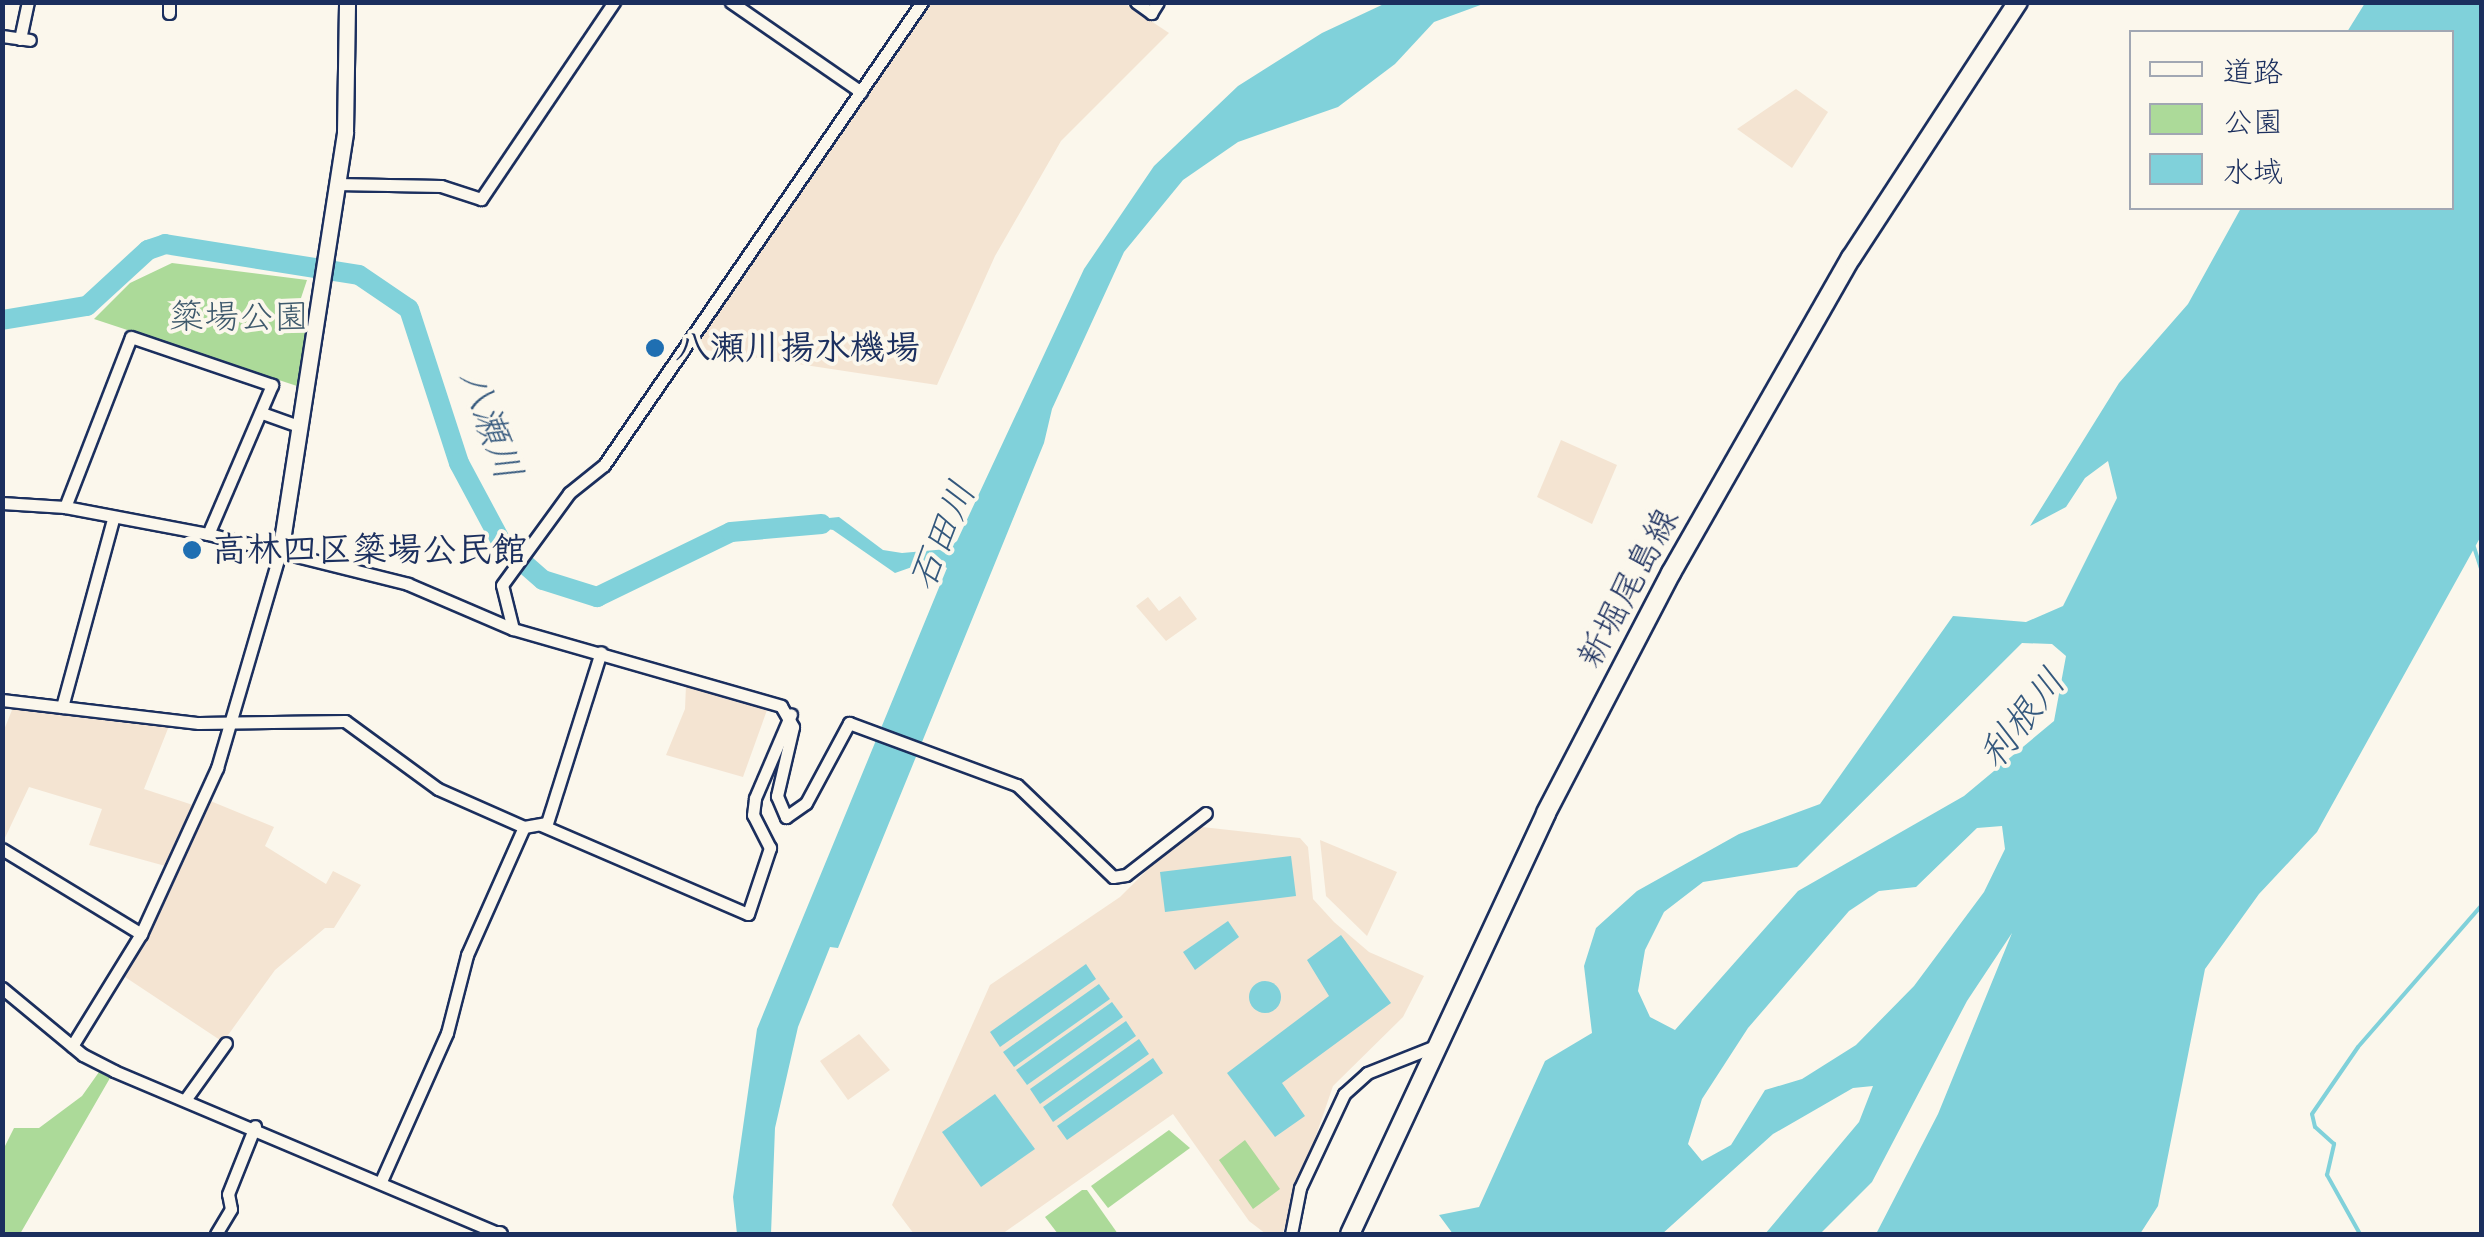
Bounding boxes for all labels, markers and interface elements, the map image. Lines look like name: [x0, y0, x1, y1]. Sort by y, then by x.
legend: [2129, 30, 2454, 210]
text: 道路: [2223, 55, 2283, 90]
text: 公園: [2223, 105, 2283, 140]
text: 水域: [2223, 155, 2283, 190]
park label: 簗場公園: [169, 296, 309, 338]
place label: 八瀬川揚水機場: [675, 327, 920, 369]
marker: 八瀬川揚水機場: [644, 337, 666, 359]
water label: 八瀬川: [449, 364, 531, 486]
water label: 石田川: [900, 475, 986, 597]
street label: 新堀尾島線: [1568, 501, 1688, 675]
place label: 高林四区簗場公民館: [212, 529, 527, 571]
marker: 高林四区簗場公民館: [181, 539, 203, 561]
water label: 利根川: [1970, 660, 2076, 778]

